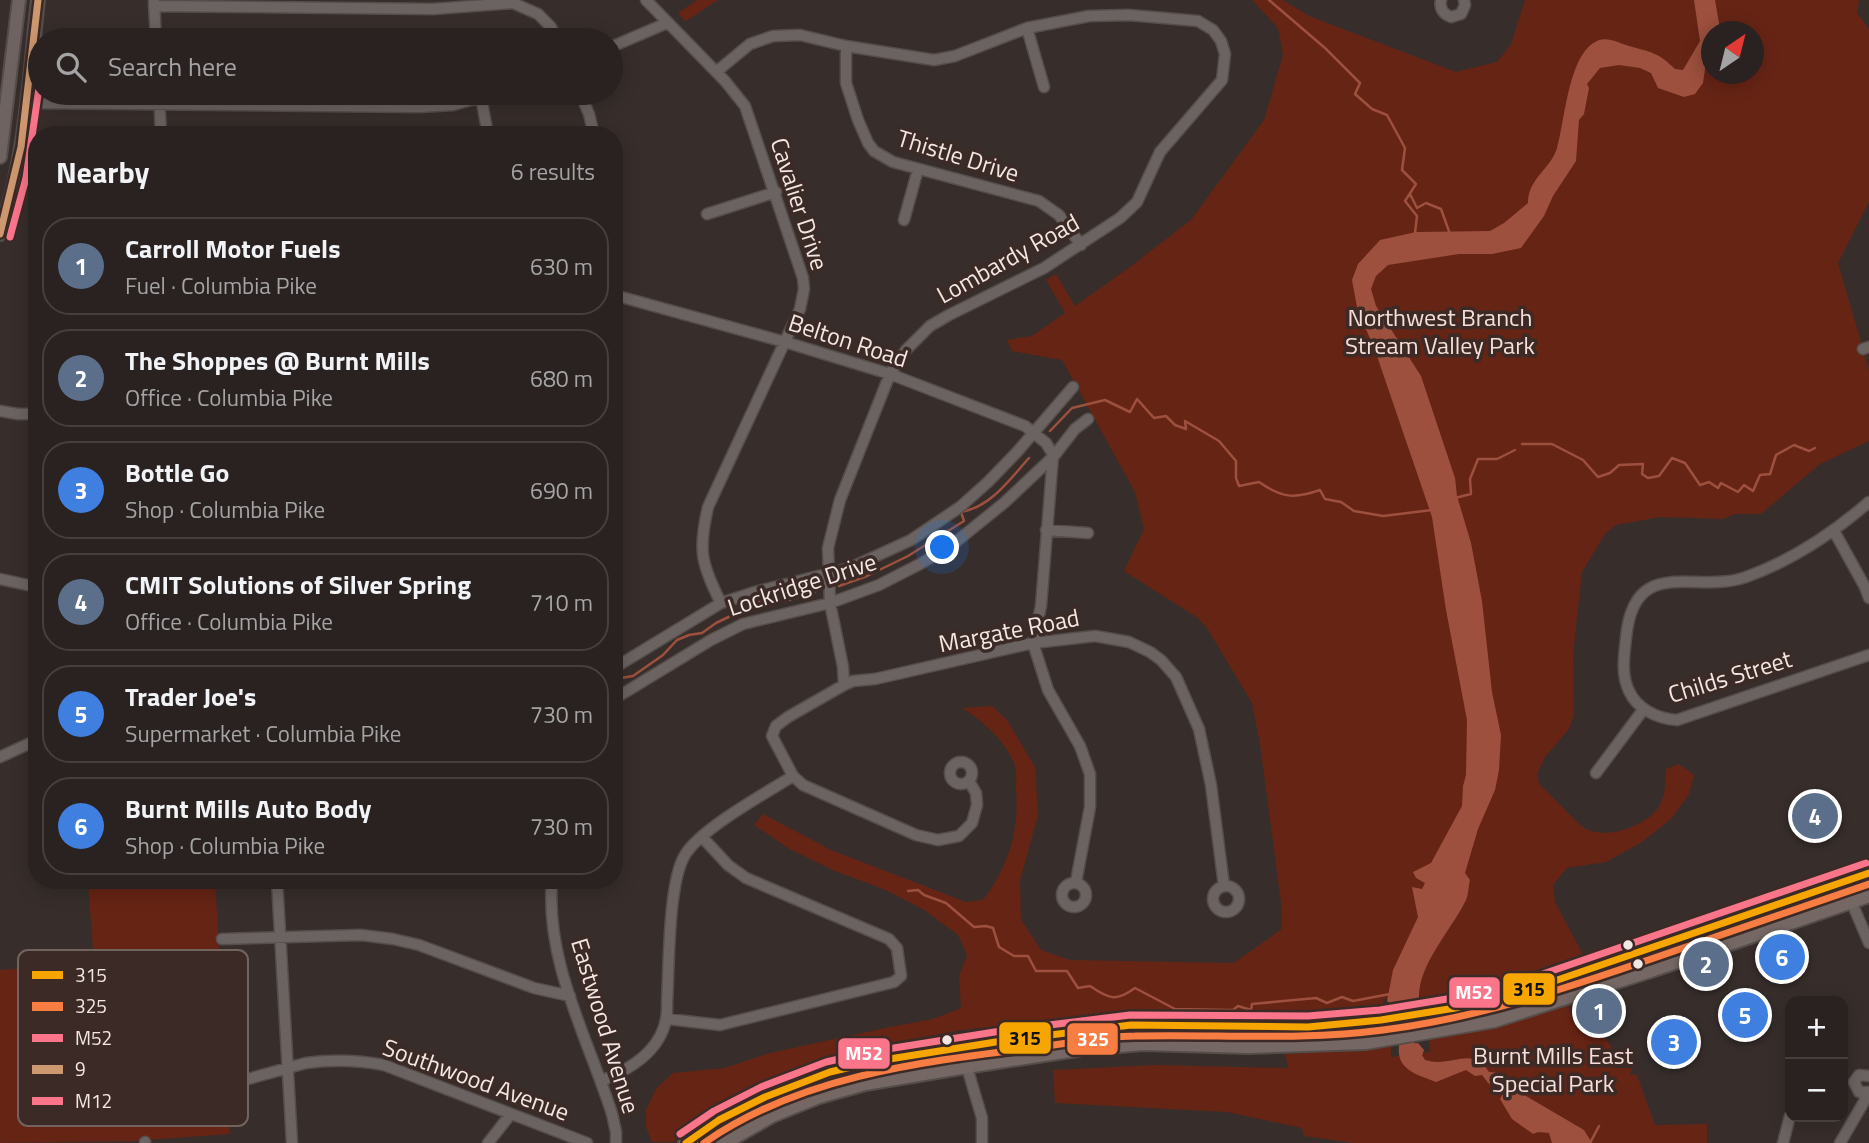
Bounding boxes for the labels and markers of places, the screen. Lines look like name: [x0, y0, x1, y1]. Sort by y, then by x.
pin: 4: [1792, 790, 1838, 842]
pin: 6: [1759, 931, 1805, 983]
unlabelled marker: [1621, 938, 1635, 952]
pin: 2: [1683, 938, 1729, 990]
unlabelled marker: [1631, 957, 1645, 971]
pin: 1: [1576, 985, 1622, 1037]
pin: 5: [1722, 989, 1768, 1041]
pin: 3: [1651, 1016, 1697, 1068]
unlabelled marker: [940, 1033, 954, 1047]

